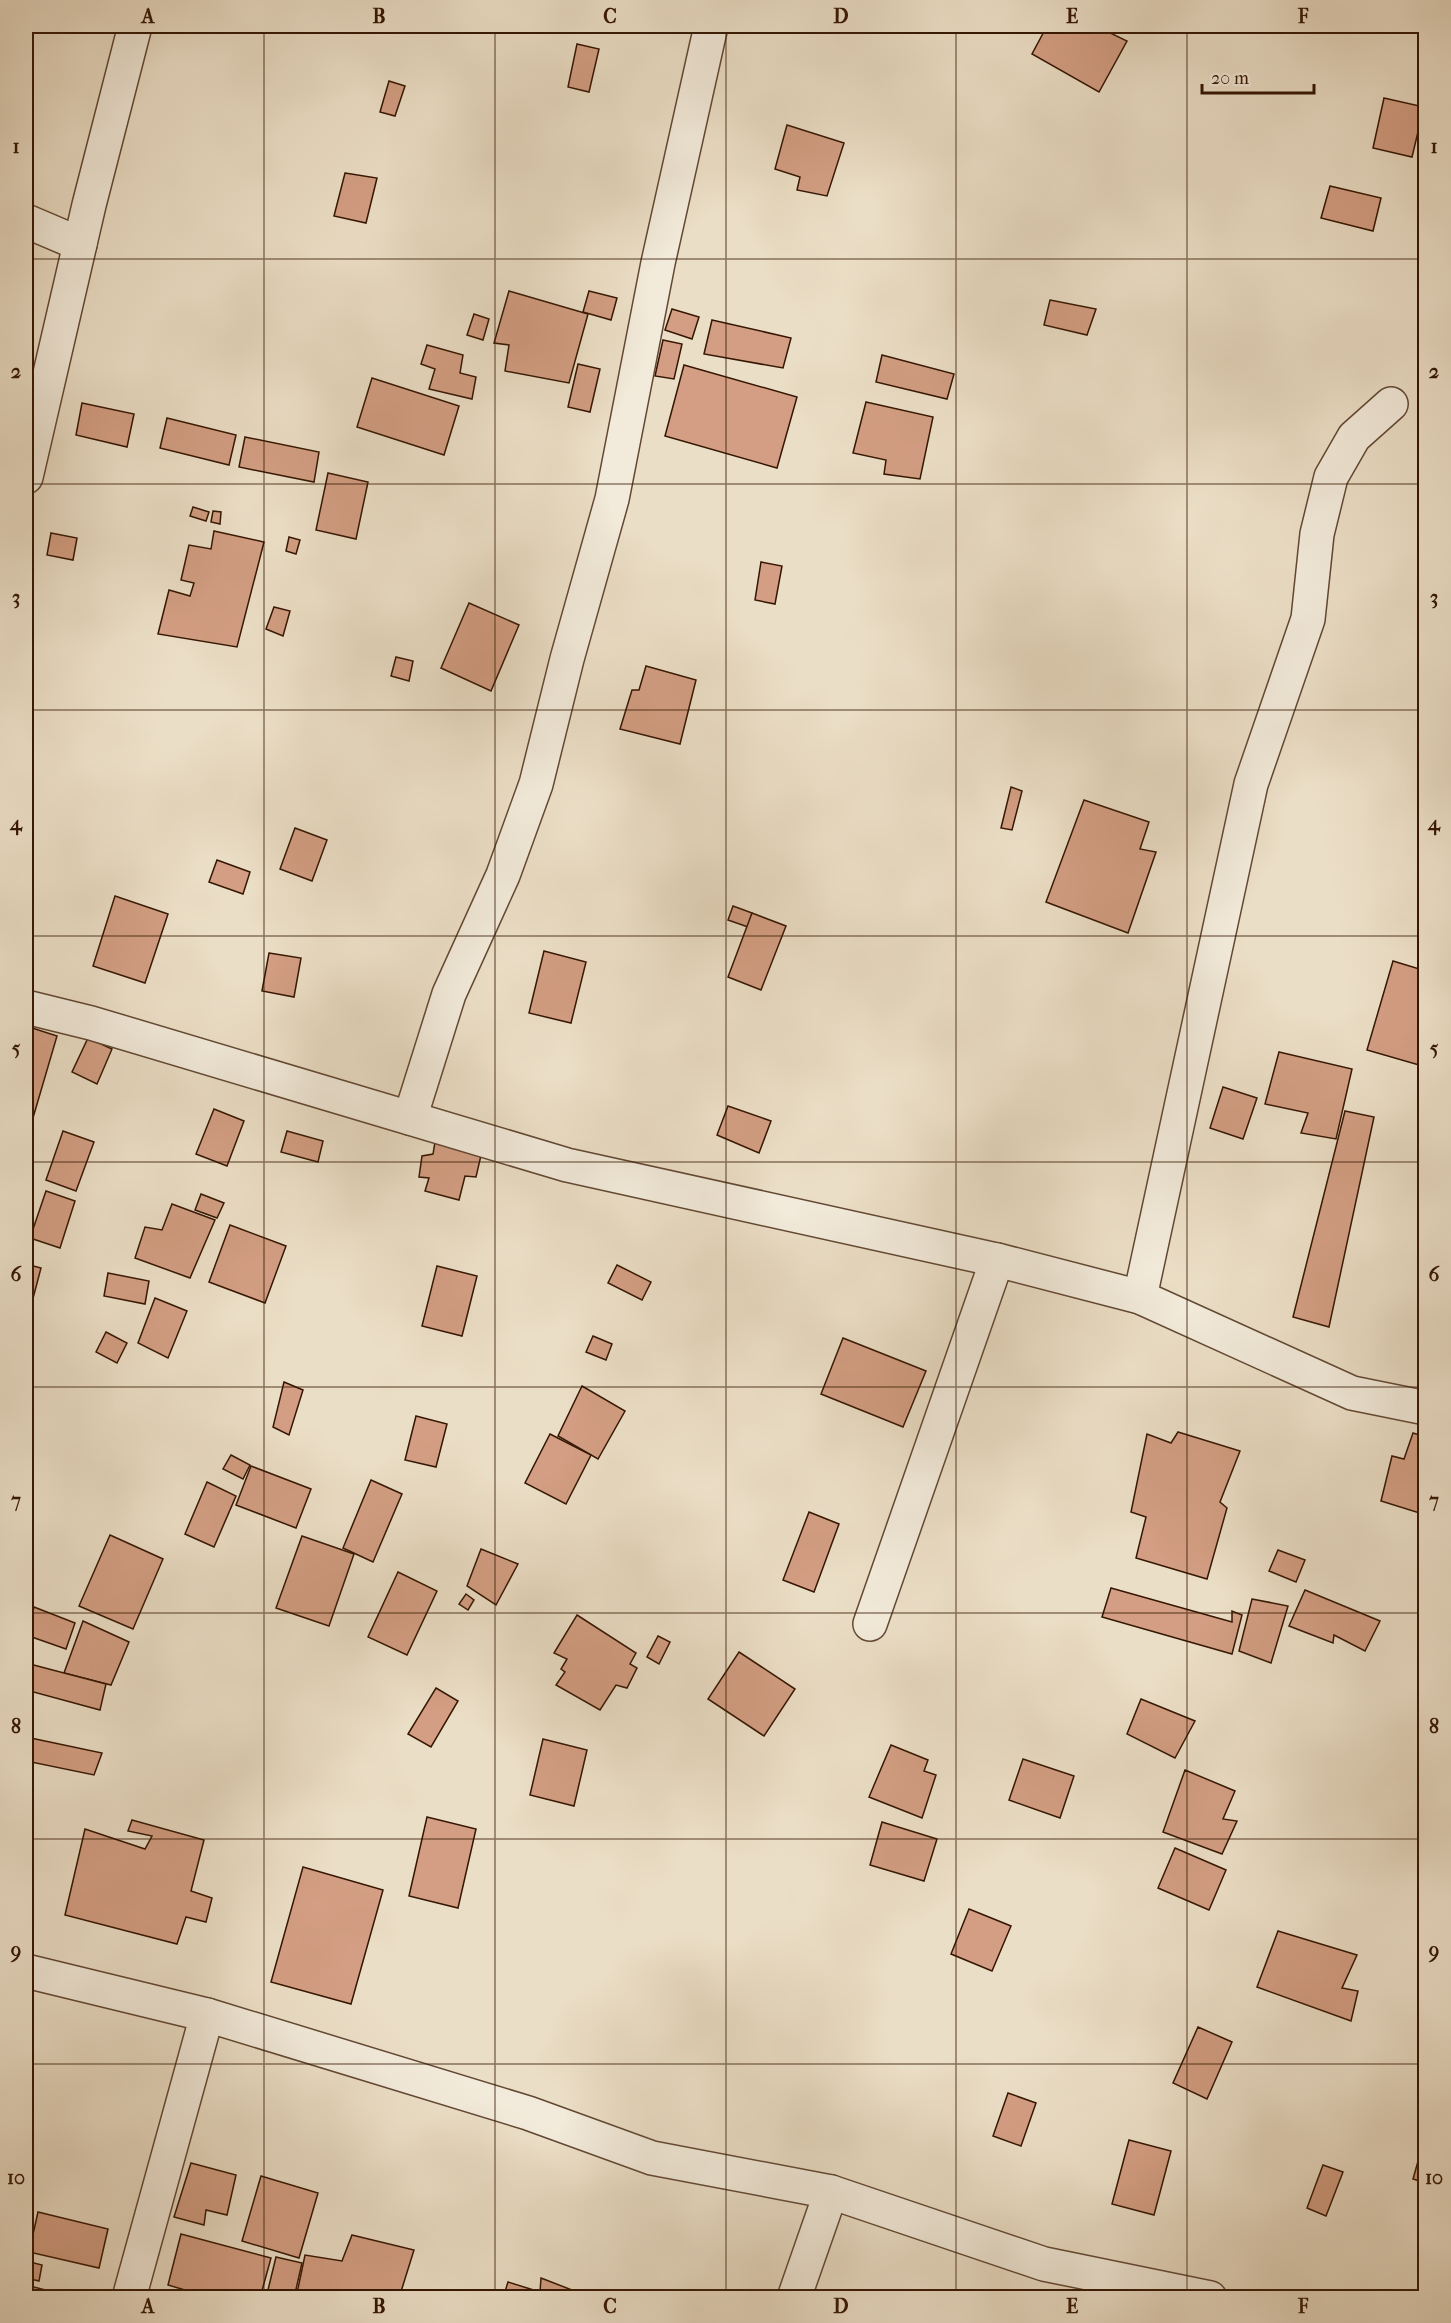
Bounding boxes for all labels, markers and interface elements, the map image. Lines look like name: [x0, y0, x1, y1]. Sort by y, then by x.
text: A: [140, 5, 156, 28]
text: B: [372, 5, 386, 28]
text: C: [603, 5, 617, 28]
text: D: [833, 5, 849, 28]
text: E: [1066, 5, 1078, 28]
text: F: [1297, 5, 1309, 28]
scale bar: [1202, 57, 1314, 95]
text: 20 m: [1211, 68, 1249, 89]
text: 1: [12, 135, 20, 158]
text: 1: [1430, 135, 1438, 158]
text: 2: [11, 360, 21, 383]
text: 2: [1429, 360, 1439, 383]
text: 3: [12, 586, 20, 609]
text: 3: [1430, 586, 1438, 609]
text: 4: [9, 812, 23, 836]
text: 4: [1427, 812, 1441, 836]
text: 5: [12, 1037, 21, 1060]
text: 5: [1430, 1037, 1439, 1060]
text: 6: [11, 1263, 23, 1286]
text: 6: [1429, 1263, 1441, 1286]
text: 7: [10, 1489, 21, 1512]
text: 7: [1428, 1489, 1439, 1512]
text: 8: [11, 1715, 21, 1738]
text: 8: [1429, 1715, 1439, 1738]
text: 9: [10, 1940, 21, 1963]
text: 9: [1428, 1940, 1439, 1963]
text: 10: [7, 2166, 25, 2189]
text: 10: [1425, 2166, 1443, 2189]
text: A: [140, 2295, 156, 2318]
text: B: [372, 2295, 386, 2318]
text: C: [603, 2295, 617, 2318]
text: D: [833, 2295, 849, 2318]
text: E: [1066, 2295, 1078, 2318]
text: F: [1297, 2295, 1309, 2318]

